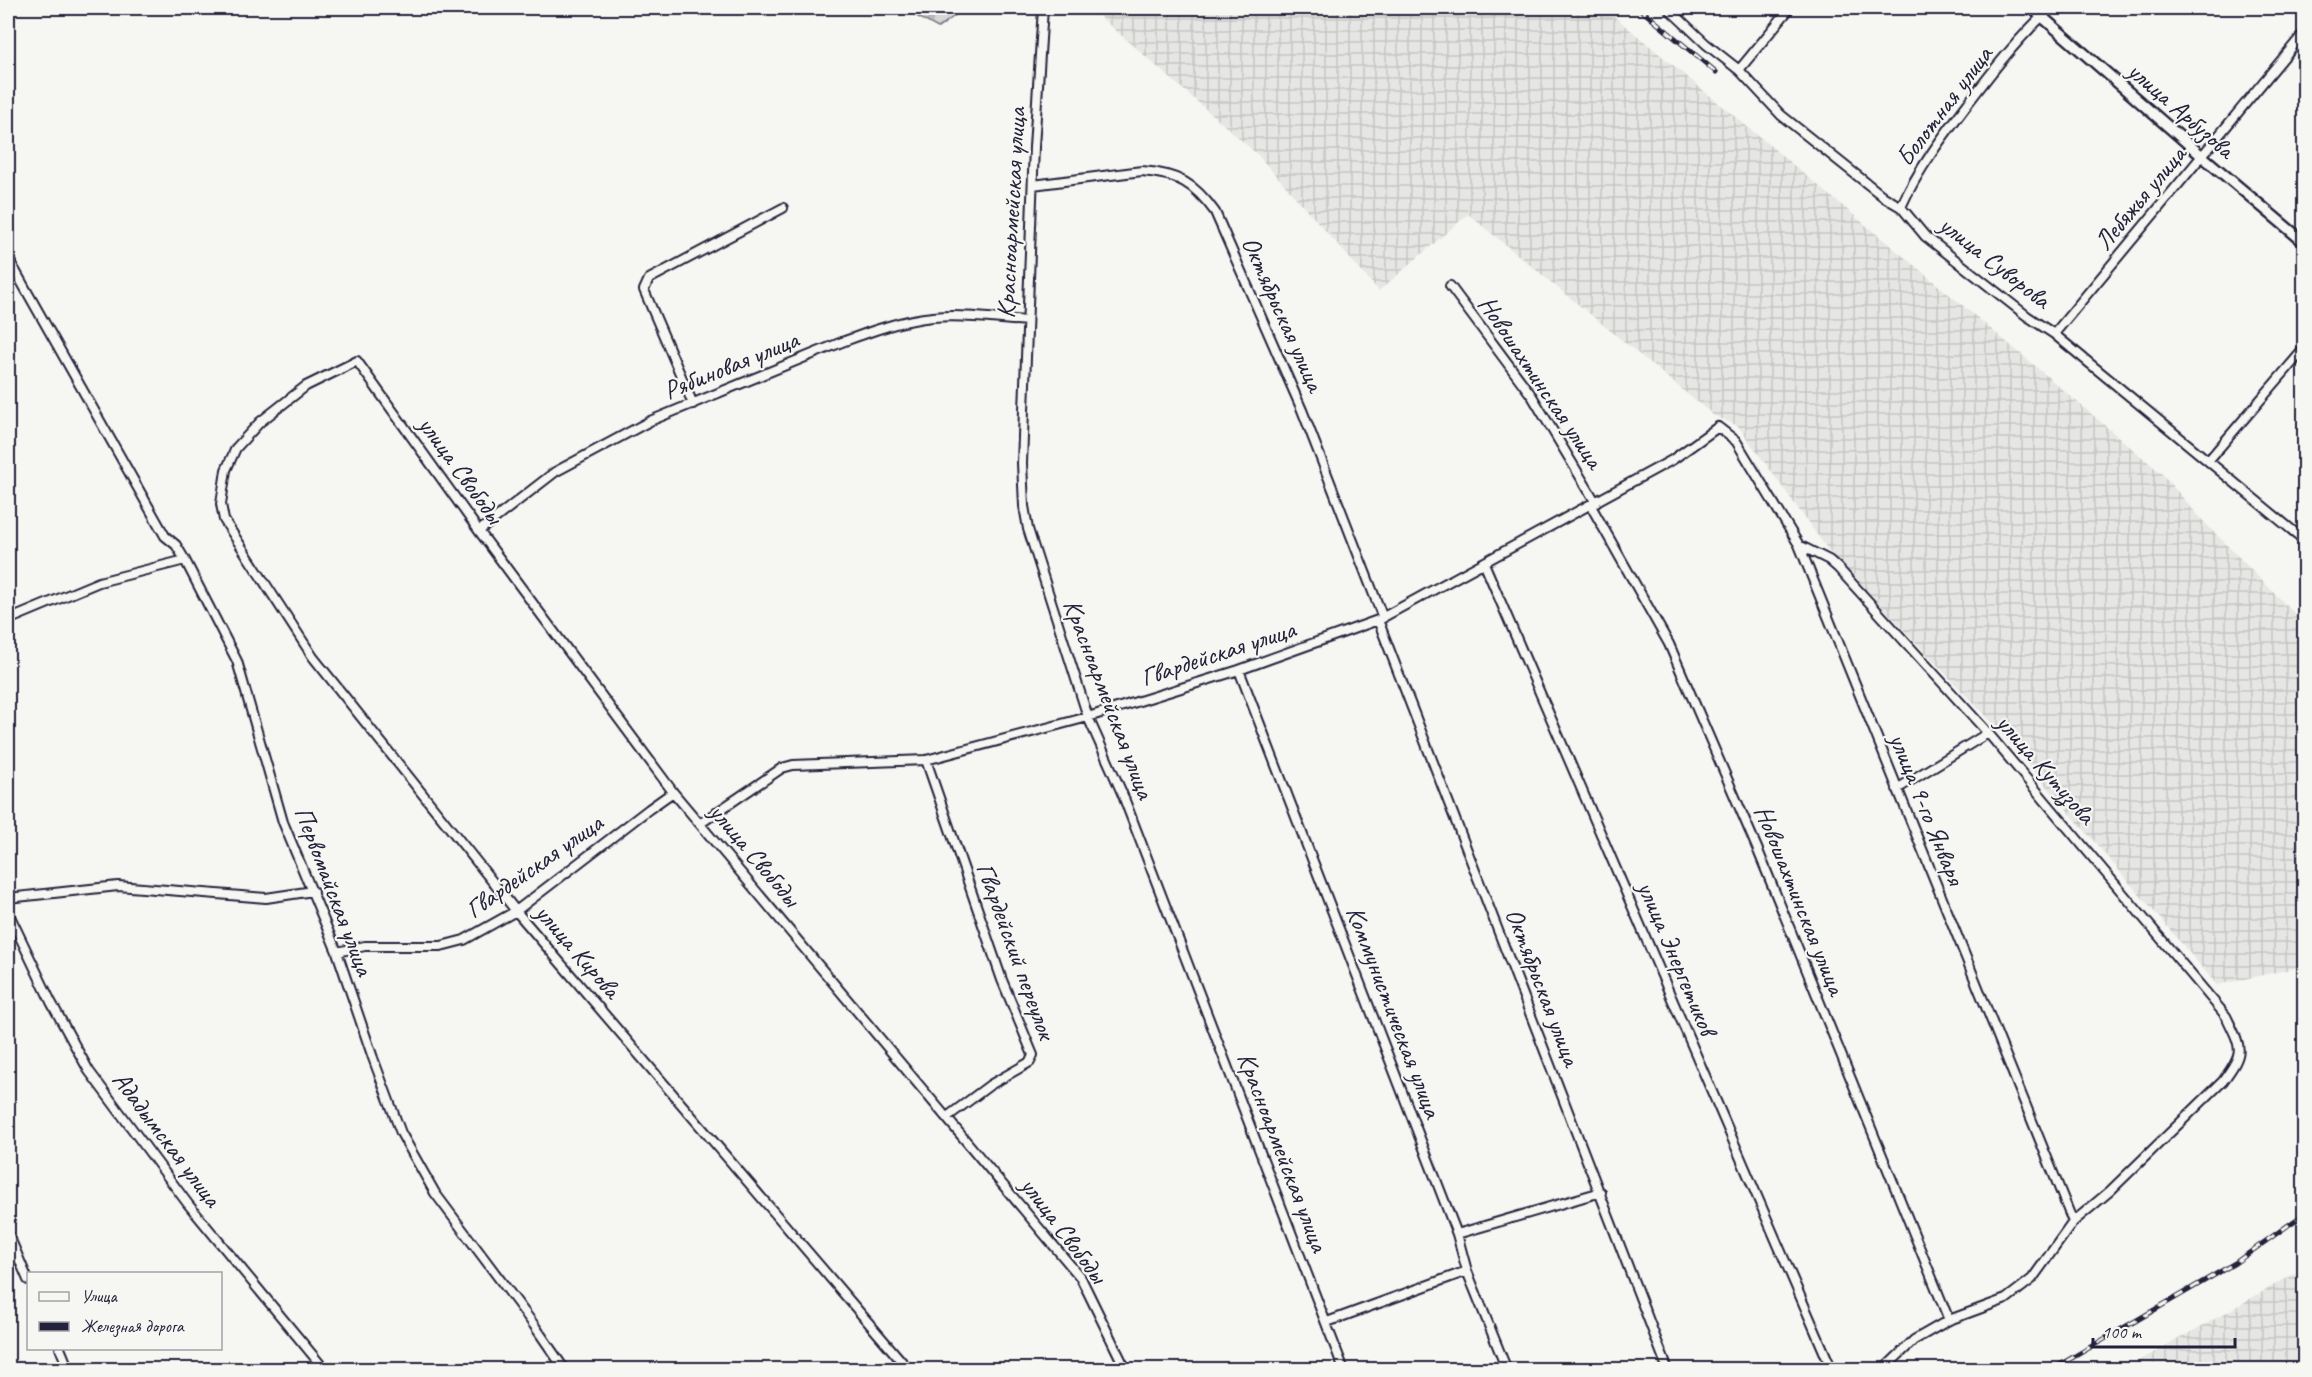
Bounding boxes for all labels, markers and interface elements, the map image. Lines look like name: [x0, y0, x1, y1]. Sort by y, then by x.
street label: Болотная улица: [1888, 38, 2001, 173]
street label: улица Арбузова: [2119, 53, 2243, 167]
street label: Красноармейская улица: [989, 105, 1033, 319]
street label: Лебяжья улица: [2087, 137, 2195, 257]
street label: улица Суворова: [1931, 207, 2059, 317]
street label: Октябрьская улица: [1234, 231, 1333, 399]
street label: Новошахтинская улица: [1471, 289, 1612, 477]
street label: Рябиновая улица: [659, 322, 805, 407]
street label: улица Свободы: [410, 408, 512, 532]
street label: Красноармейская улица: [1056, 595, 1163, 805]
street label: Гвардейская улица: [1137, 612, 1301, 693]
street label: улица Кутузова: [1987, 705, 2104, 833]
street label: улица 9-го Января: [1881, 727, 1973, 891]
street label: улица Свободы: [701, 795, 809, 915]
street label: Новошахтинская улица: [1747, 800, 1854, 1002]
street label: Первомайская улица: [287, 802, 382, 982]
street label: Гвардейская улица: [459, 806, 610, 926]
street label: Гвардейский переулок: [969, 858, 1064, 1046]
street label: улица Энергетиков: [1629, 874, 1726, 1044]
street label: улица Кирова: [527, 895, 630, 1007]
street label: Коммунистическая улица: [1339, 902, 1450, 1124]
street label: Октябрьская улица: [1498, 904, 1589, 1073]
street label: Красноармейская улица: [1230, 1048, 1337, 1258]
street label: Ададымская улица: [105, 1065, 230, 1215]
street label: улица Свободы: [1012, 1169, 1116, 1292]
legend: [27, 1272, 222, 1350]
text: Улица: [81, 1285, 118, 1307]
scale bar: [2093, 1311, 2236, 1349]
text: Железная дорога: [81, 1315, 185, 1338]
text: 100 m: [2102, 1321, 2143, 1343]

